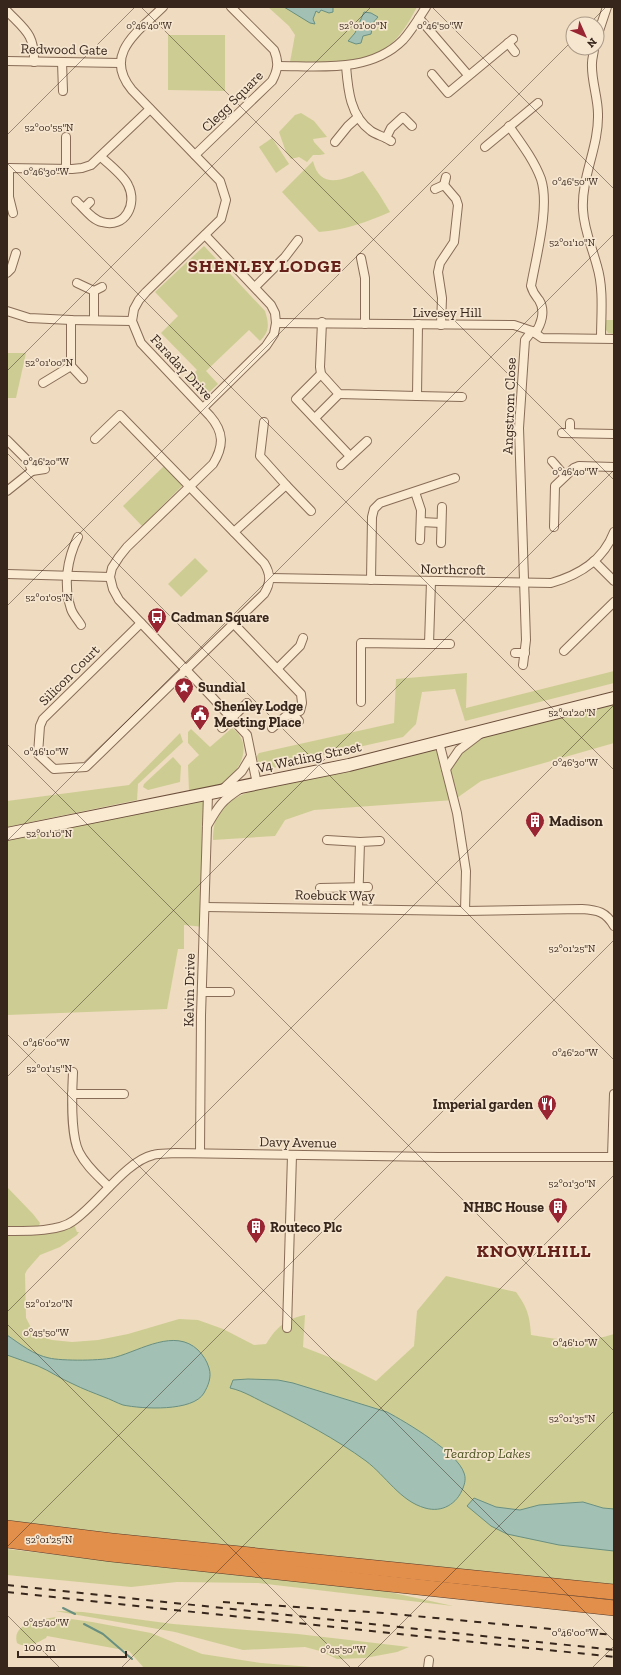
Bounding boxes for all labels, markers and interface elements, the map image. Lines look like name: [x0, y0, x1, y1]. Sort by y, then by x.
north arrow: [565, 16, 605, 56]
text: 0°46'40"W: [126, 20, 173, 32]
text: 52°01'00"N: [339, 20, 388, 32]
text: 0°46'50"W: [417, 20, 464, 32]
text: N: [584, 35, 599, 51]
street label: Redwood Gate: [21, 40, 108, 59]
street label: Clegg Square: [198, 67, 267, 136]
text: 52°00'55"N: [25, 122, 74, 134]
text: 0°46'30"W: [23, 166, 69, 178]
text: 0°46'50"W: [552, 176, 599, 188]
text: 52°01'10"N: [549, 237, 596, 249]
district label: SHENLEY LODGE: [188, 255, 342, 277]
street label: Livesey Hill: [412, 304, 482, 321]
street label: Faraday Drive: [147, 331, 217, 404]
text: 52°01'00"N: [25, 357, 74, 369]
street label: Angstrom Close: [499, 357, 520, 455]
text: 0°46'20"W: [23, 456, 70, 468]
text: 0°46'40"W: [552, 466, 599, 478]
street label: Northcroft: [420, 560, 487, 579]
text: 52°01'05"N: [25, 592, 73, 604]
bus stop icon: Cadman Square: [146, 606, 168, 634]
place label: Cadman Square: [171, 609, 269, 626]
street label: Silicon Court: [35, 641, 104, 709]
place icon: Sundial: [173, 676, 195, 704]
place label: Sundial: [198, 679, 246, 696]
place label: Shenley Lodge Meeting Place: [214, 698, 303, 731]
public building icon: Shenley Lodge Meeting Place: [189, 703, 211, 731]
text: 52°01'20"N: [548, 707, 596, 719]
street label: V4 Watling Street: [254, 738, 364, 777]
text: 0°46'10"W: [24, 746, 69, 758]
text: 0°46'30"W: [552, 757, 598, 769]
building icon: Madison: [524, 810, 546, 838]
place label: Madison: [549, 813, 603, 830]
text: 52°01'10"N: [26, 828, 73, 840]
street label: Roebuck Way: [295, 886, 376, 905]
text: 52°01'25"N: [549, 943, 596, 955]
street label: Kelvin Drive: [180, 952, 199, 1027]
text: 0°46'00"W: [23, 1037, 70, 1049]
text: 0°46'20"W: [552, 1047, 599, 1059]
text: 52°01'15"N: [26, 1063, 72, 1075]
restaurant icon: Imperial garden: [536, 1093, 558, 1121]
place label: Imperial garden: [433, 1096, 534, 1113]
street label: Davy Avenue: [259, 1133, 337, 1152]
text: 52°01'30"N: [548, 1178, 596, 1190]
building icon: NHBC House: [547, 1196, 569, 1224]
place label: NHBC House: [463, 1199, 544, 1216]
building icon: Routeco Plc: [245, 1216, 267, 1244]
place label: Routeco Plc: [270, 1219, 343, 1236]
district label: KNOWLHILL: [477, 1240, 591, 1262]
text: 52°01'20"N: [25, 1298, 73, 1310]
text: 0°45'50"W: [23, 1327, 69, 1339]
text: 0°46'10"W: [553, 1337, 598, 1349]
text: 52°01'35"N: [549, 1413, 596, 1425]
park label: Teardrop Lakes: [443, 1445, 531, 1462]
text: 52°01'25"N: [26, 1534, 73, 1546]
text: 0°45'40"W: [23, 1617, 69, 1629]
text: 0°46'00"W: [552, 1627, 599, 1639]
scale bar: [18, 1633, 126, 1659]
text: 100 m: [24, 1640, 56, 1654]
text: 0°45'50"W: [320, 1644, 366, 1656]

